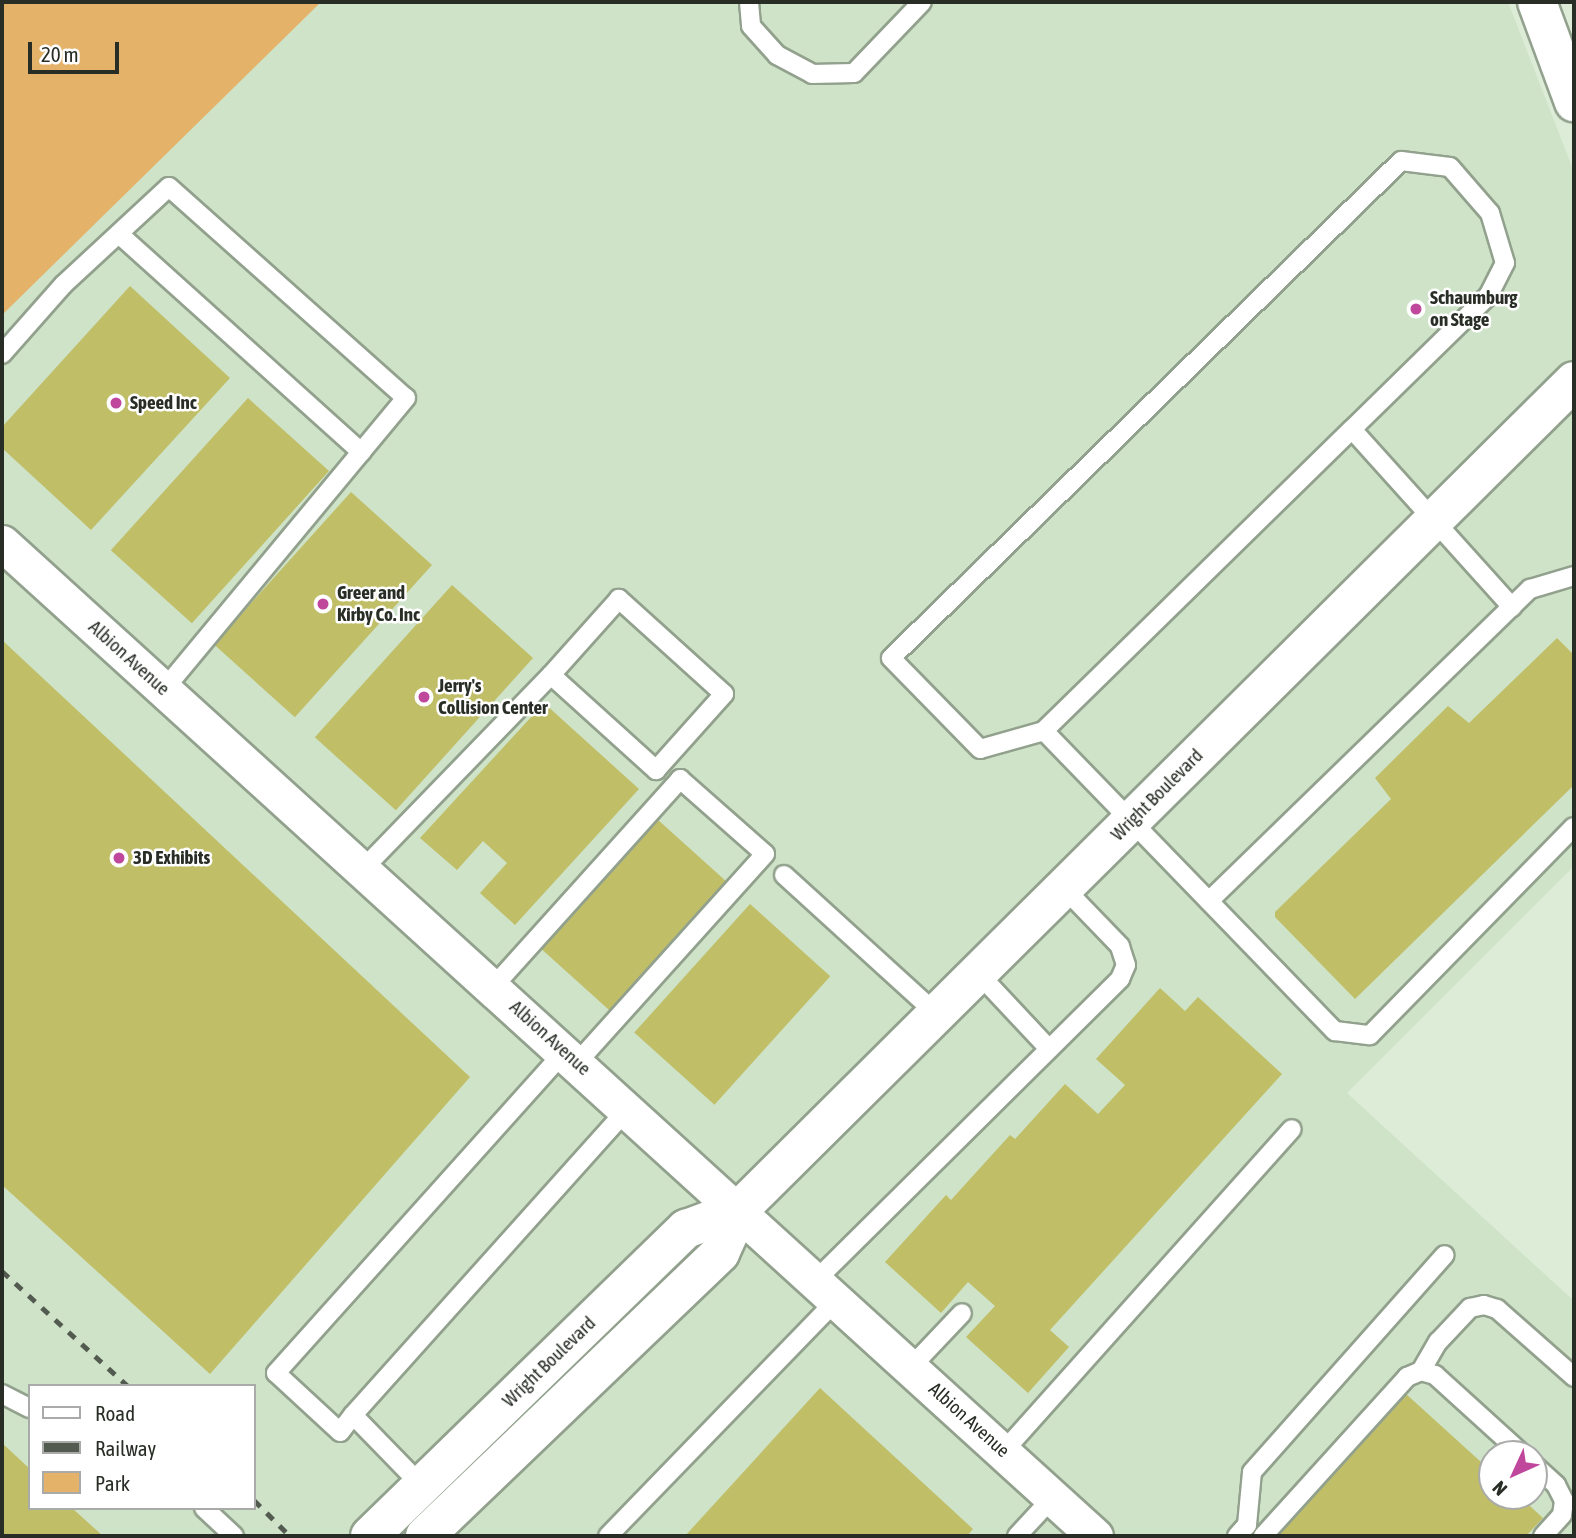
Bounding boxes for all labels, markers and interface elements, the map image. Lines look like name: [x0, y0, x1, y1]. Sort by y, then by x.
scale bar: [32, 28, 122, 72]
text: 20 m: [41, 42, 79, 66]
place label: Schaumburg on Stage: [1430, 287, 1517, 331]
marker: Schaumburg on Stage: [1408, 301, 1424, 317]
place label: Speed Inc: [130, 392, 197, 414]
marker: Speed Inc: [108, 395, 124, 411]
place label: Greer and Kirby Co. Inc: [337, 582, 420, 626]
marker: Greer and Kirby Co. Inc: [315, 596, 331, 612]
street label: Albion Avenue: [84, 616, 174, 700]
place label: Jerry's Collision Center: [438, 675, 548, 719]
marker: Jerry's Collision Center: [416, 689, 432, 705]
street label: Wright Boulevard: [1106, 744, 1208, 846]
place label: 3D Exhibits: [133, 847, 210, 869]
marker: 3D Exhibits: [111, 850, 127, 866]
street label: Albion Avenue: [505, 996, 595, 1080]
street label: Wright Boulevard: [498, 1312, 600, 1412]
street label: Albion Avenue: [924, 1378, 1014, 1462]
legend: [28, 1384, 256, 1510]
text: Road: [95, 1401, 135, 1425]
text: Railway: [95, 1436, 156, 1460]
north arrow: [1478, 1440, 1548, 1510]
text: Park: [95, 1471, 130, 1495]
text: N: [1488, 1477, 1511, 1500]

